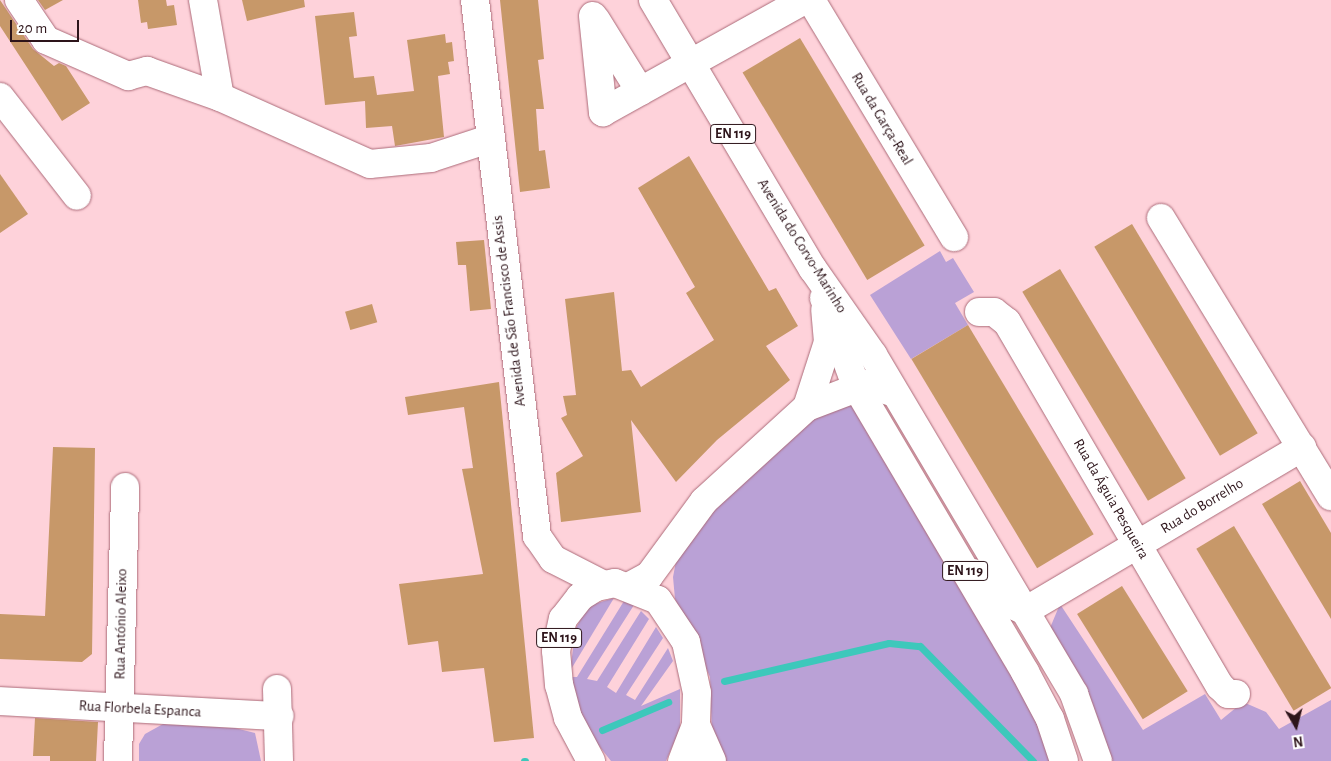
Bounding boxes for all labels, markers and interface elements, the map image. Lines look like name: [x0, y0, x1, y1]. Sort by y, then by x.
scale bar: [12, 10, 81, 42]
text: 20 m: [18, 21, 47, 36]
street label: Rua da Garça-Real: [847, 69, 917, 169]
road number: EN 119: [709, 122, 757, 146]
street label: Avenida do Corvo-Marinho: [753, 176, 851, 316]
street label: Avenida de São Francisco de Assis: [488, 214, 530, 408]
street label: Rua da Águia Pesqueira: [1069, 436, 1153, 562]
street label: Rua do Borrelho: [1157, 474, 1247, 538]
road number: EN 119: [941, 560, 989, 582]
street label: Rua António Aleixo: [111, 568, 131, 680]
road number: EN 119: [535, 626, 583, 650]
street label: Rua Florbela Espanca: [78, 697, 202, 721]
north arrow: [1271, 701, 1321, 751]
text: N: [1292, 733, 1304, 748]

